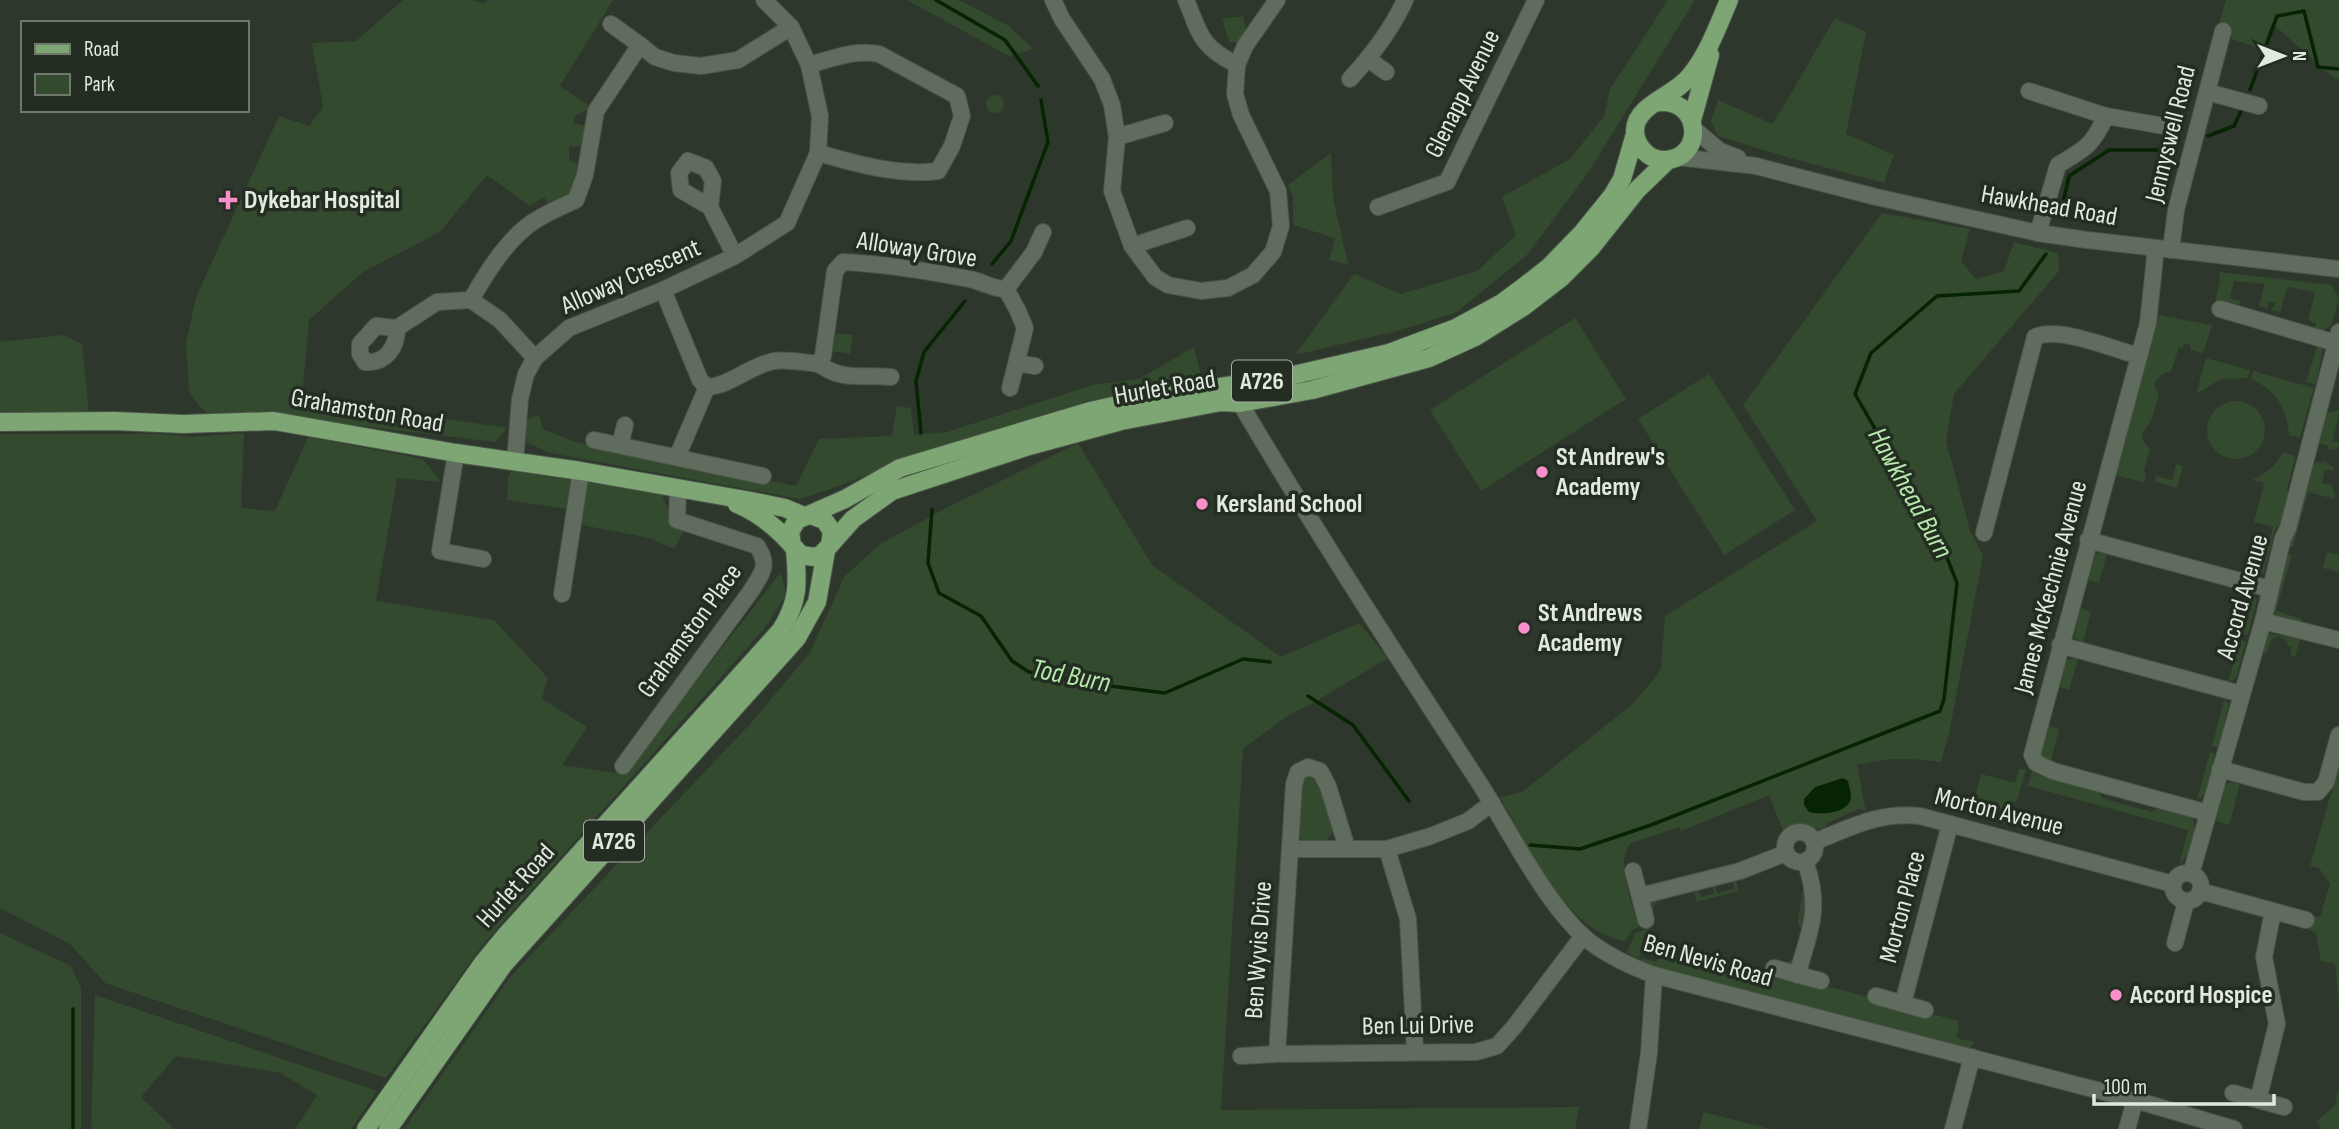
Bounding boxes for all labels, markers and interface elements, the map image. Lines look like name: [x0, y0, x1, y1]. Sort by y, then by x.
legend: [21, 21, 248, 112]
north arrow: [2248, 21, 2318, 91]
street label: Glenapp Avenue: [1419, 25, 1507, 163]
text: Road: [84, 37, 119, 62]
text: N: [2287, 51, 2310, 61]
street label: Jennyswell Road: [2139, 63, 2203, 206]
text: Park: [84, 72, 115, 97]
street label: Hawkhead Road: [1979, 179, 2119, 233]
place label: Dykebar Hospital: [244, 185, 400, 216]
marker: Dykebar Hospital: [218, 190, 238, 210]
street label: Alloway Grove: [854, 225, 979, 275]
street label: Alloway Crescent: [556, 232, 706, 322]
road number: A726: [1232, 360, 1292, 402]
street label: Hurlet Road: [1112, 364, 1218, 412]
street label: Grahamston Road: [288, 382, 446, 440]
water label: Hawkhead Burn: [1861, 422, 1960, 564]
place label: St Andrew's Academy: [1555, 442, 1665, 503]
marker: St Andrew's Academy: [1534, 464, 1550, 480]
street label: James McKechnie Avenue: [2007, 477, 2094, 698]
place label: Kersland School: [1216, 489, 1362, 520]
marker: Kersland School: [1194, 496, 1210, 512]
street label: Accord Avenue: [2210, 531, 2276, 664]
street label: Grahamston Place: [631, 558, 749, 704]
place label: St Andrews Academy: [1537, 598, 1642, 659]
marker: St Andrews Academy: [1516, 620, 1532, 636]
water label: Tod Burn: [1029, 652, 1114, 700]
street label: Morton Avenue: [1932, 781, 2066, 843]
road number: A726: [584, 820, 644, 862]
street label: Hurlet Road: [470, 838, 562, 934]
street label: Morton Place: [1873, 848, 1933, 966]
street label: Ben Wyvis Drive: [1239, 880, 1279, 1020]
street label: Ben Nevis Road: [1640, 928, 1776, 994]
place label: Accord Hospice: [2129, 980, 2273, 1011]
marker: Accord Hospice: [2108, 987, 2124, 1003]
street label: Ben Lui Drive: [1362, 1010, 1474, 1042]
scale bar: [2094, 1062, 2274, 1106]
text: 100 m: [2104, 1075, 2147, 1100]

